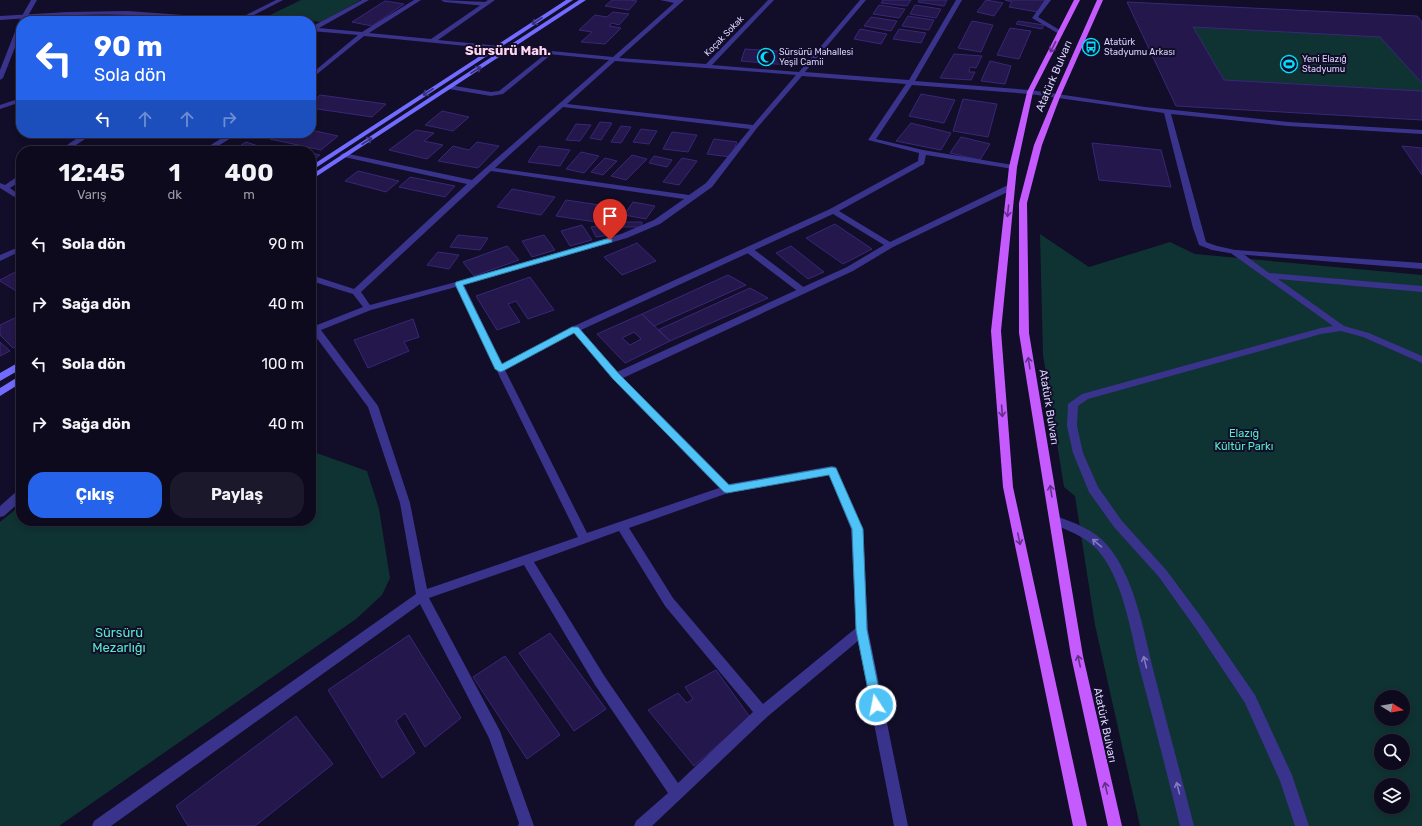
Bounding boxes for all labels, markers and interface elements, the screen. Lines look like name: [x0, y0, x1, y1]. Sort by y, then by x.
street label: Koçak Sokak: [702, 14, 746, 58]
one-way arrow: [532, 17, 543, 25]
text: 90 m: [94, 30, 163, 63]
icon: left: [28, 32, 80, 84]
bus stop icon: Atatürk Stadyumu Arkası: [1081, 37, 1101, 57]
place label: Atatürk Stadyumu Arkası: [1104, 37, 1175, 57]
street label: Atatürk Bulvarı: [1033, 38, 1075, 114]
one-way arrow: [1049, 41, 1057, 53]
district label: Sürsürü Mah.: [465, 43, 551, 58]
mosque icon: Sürsürü Mahallesi Yeşil Camii: [756, 47, 776, 67]
place label: Sürsürü Mahallesi Yeşil Camii: [779, 47, 853, 67]
sports icon: Yeni Elazığ Stadyumu: [1279, 54, 1299, 74]
place label: Yeni Elazığ Stadyumu: [1302, 54, 1347, 74]
text: Sola dön: [94, 64, 166, 86]
one-way arrow: [470, 66, 481, 74]
one-way arrow: [423, 88, 434, 96]
icon: left: [92, 108, 114, 130]
icon: ahead: [134, 108, 156, 130]
icon: ahead: [176, 108, 198, 130]
icon: right: [218, 108, 240, 130]
one-way arrow: [361, 136, 373, 144]
text: 12:45: [59, 159, 125, 187]
text: 1: [169, 159, 181, 187]
text: 400: [224, 159, 273, 187]
text: Varış: [77, 187, 107, 202]
text: dk: [167, 187, 182, 202]
text: m: [243, 187, 255, 202]
pin: [593, 199, 627, 240]
one-way arrow: [1004, 204, 1012, 217]
icon: arrive: [599, 205, 621, 227]
icon: left: [28, 233, 50, 255]
text: Sola dön: [62, 235, 126, 253]
text: 90 m: [269, 235, 304, 253]
icon: right: [28, 293, 50, 315]
text: Sağa dön: [62, 295, 131, 313]
text: 40 m: [268, 295, 304, 313]
icon: left: [28, 353, 50, 375]
text: Sola dön: [62, 355, 126, 373]
text: 100 m: [262, 355, 304, 373]
one-way arrow: [1025, 357, 1033, 370]
street label: Atatürk Bulvarı: [1037, 368, 1061, 446]
one-way arrow: [998, 404, 1005, 417]
icon: right: [28, 413, 50, 435]
text: Sağa dön: [62, 415, 131, 433]
text: 40 m: [268, 415, 304, 433]
park label: Elazığ Kültür Parkı: [1215, 427, 1273, 453]
button: Çıkış: [28, 472, 162, 518]
button: Paylaş: [170, 472, 304, 518]
one-way arrow: [1046, 485, 1054, 498]
one-way arrow: [1015, 532, 1023, 545]
one-way arrow: [1092, 539, 1103, 548]
park label: Sürsürü Mezarlığı: [92, 625, 146, 656]
one-way arrow: [1074, 655, 1082, 668]
one-way arrow: [1141, 656, 1148, 669]
position arrow: [855, 684, 897, 726]
street label: Atatürk Bulvarı: [1091, 686, 1119, 764]
north arrow: [1374, 690, 1410, 726]
map controls: [1374, 690, 1410, 814]
button: search: [1374, 734, 1410, 770]
button: layers: [1374, 778, 1410, 814]
one-way arrow: [1102, 782, 1110, 795]
one-way arrow: [1173, 782, 1181, 795]

